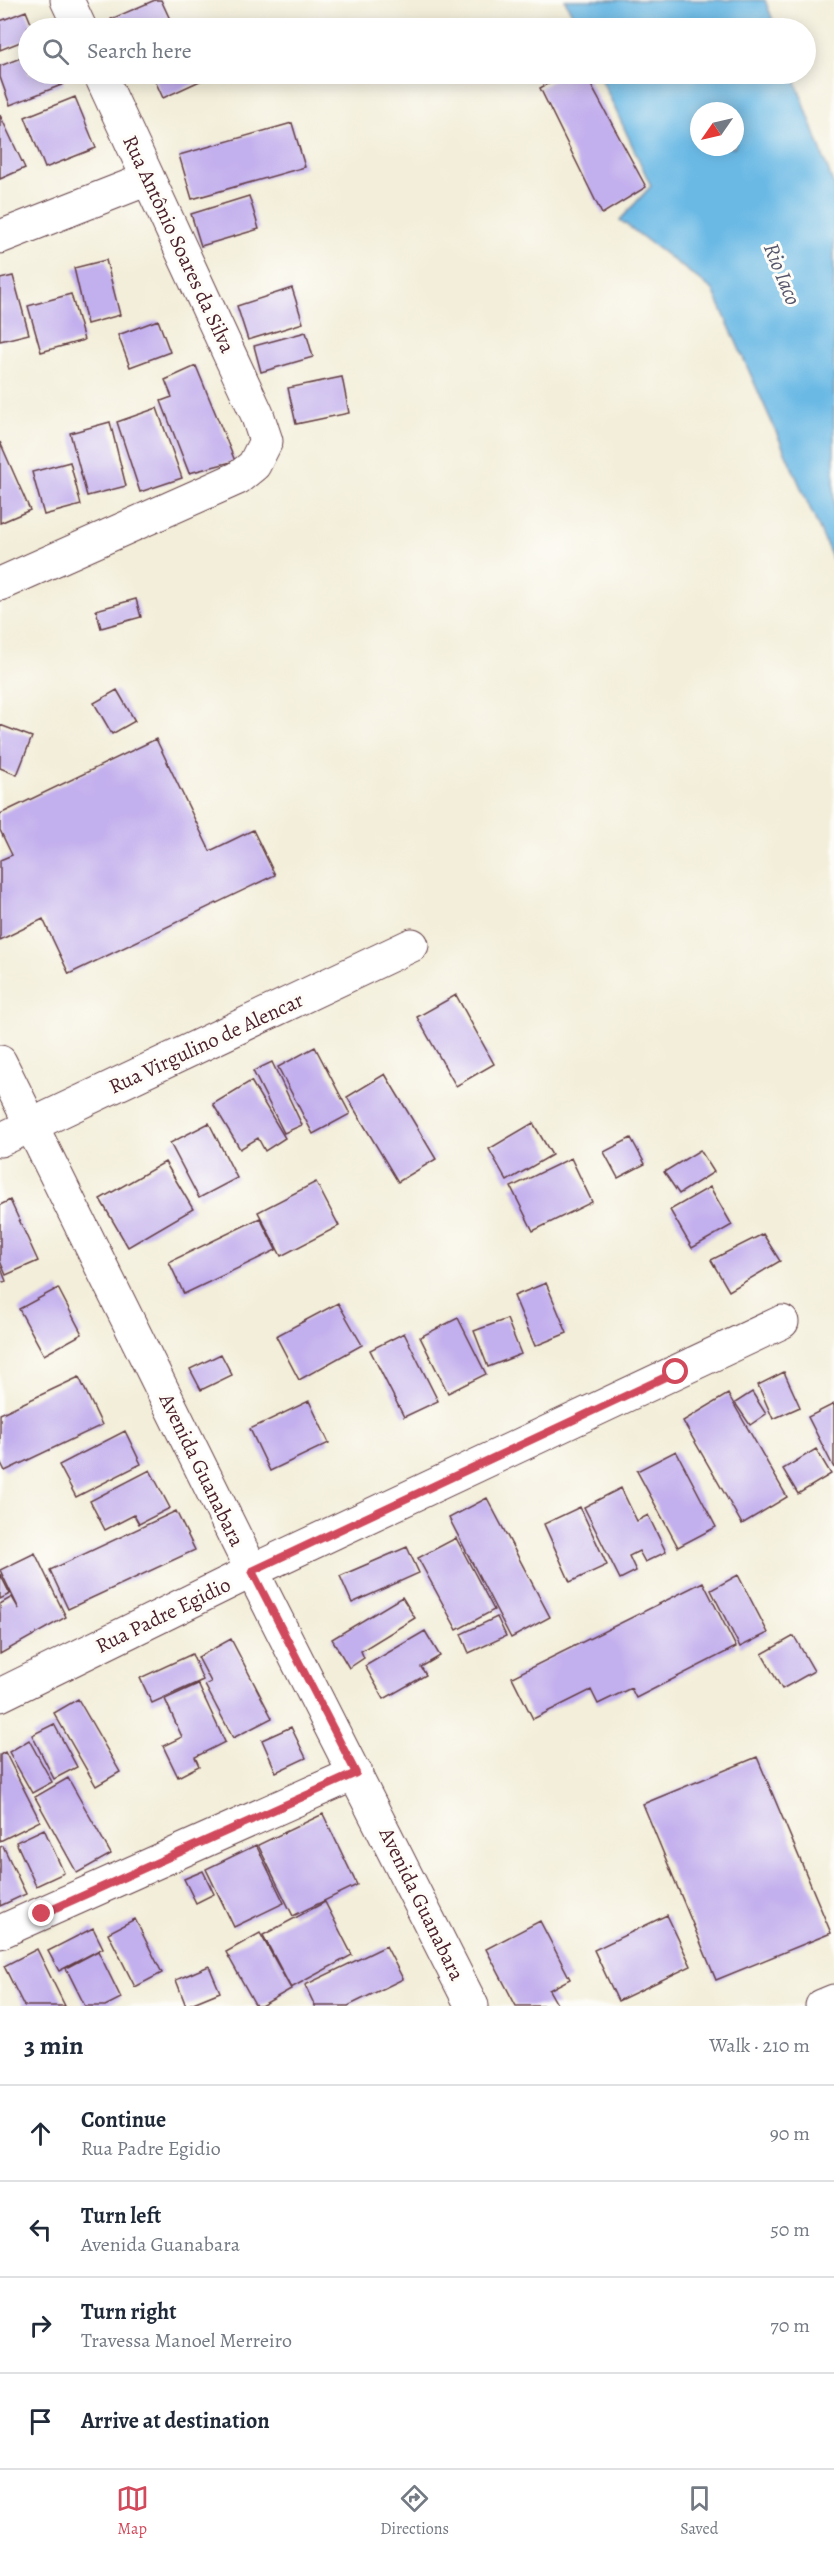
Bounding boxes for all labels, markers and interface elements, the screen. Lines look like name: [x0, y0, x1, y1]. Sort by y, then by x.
search box: [18, 18, 816, 84]
icon: search: [39, 35, 72, 68]
text: Search here: [87, 36, 192, 66]
north arrow: [690, 102, 744, 156]
street label: Rua Antônio Soares da Silva: [116, 131, 242, 358]
water label: Rio Iaco: [756, 238, 808, 310]
street label: Rua Virgulino de Alencar: [104, 986, 308, 1100]
route start: [662, 1358, 688, 1384]
street label: Avenida Guanabara: [152, 1388, 251, 1551]
street label: Rua Padre Egidio: [91, 1570, 235, 1660]
street label: Avenida Guanabara: [372, 1822, 471, 1985]
route end: [28, 1900, 54, 1926]
text: 3 min: [24, 2028, 84, 2063]
text: Walk · 210 m: [709, 2032, 810, 2059]
text: Continue: [81, 2105, 166, 2135]
icon: ahead: [24, 2117, 57, 2150]
text: 90 m: [770, 2120, 810, 2147]
text: Rua Padre Egidio: [81, 2135, 221, 2162]
text: Turn left: [81, 2201, 161, 2231]
icon: left: [24, 2213, 57, 2246]
text: 50 m: [770, 2216, 810, 2243]
text: Avenida Guanabara: [81, 2231, 240, 2258]
text: Turn right: [81, 2297, 177, 2327]
icon: right: [24, 2309, 57, 2342]
text: 70 m: [770, 2312, 810, 2339]
text: Travessa Manoel Merreiro: [81, 2327, 292, 2354]
icon: arrive: [24, 2405, 57, 2438]
text: Arrive at destination: [81, 2406, 270, 2436]
tab: Map: [116, 2482, 149, 2540]
tab: Directions: [380, 2482, 449, 2540]
tab: Saved: [680, 2482, 718, 2540]

